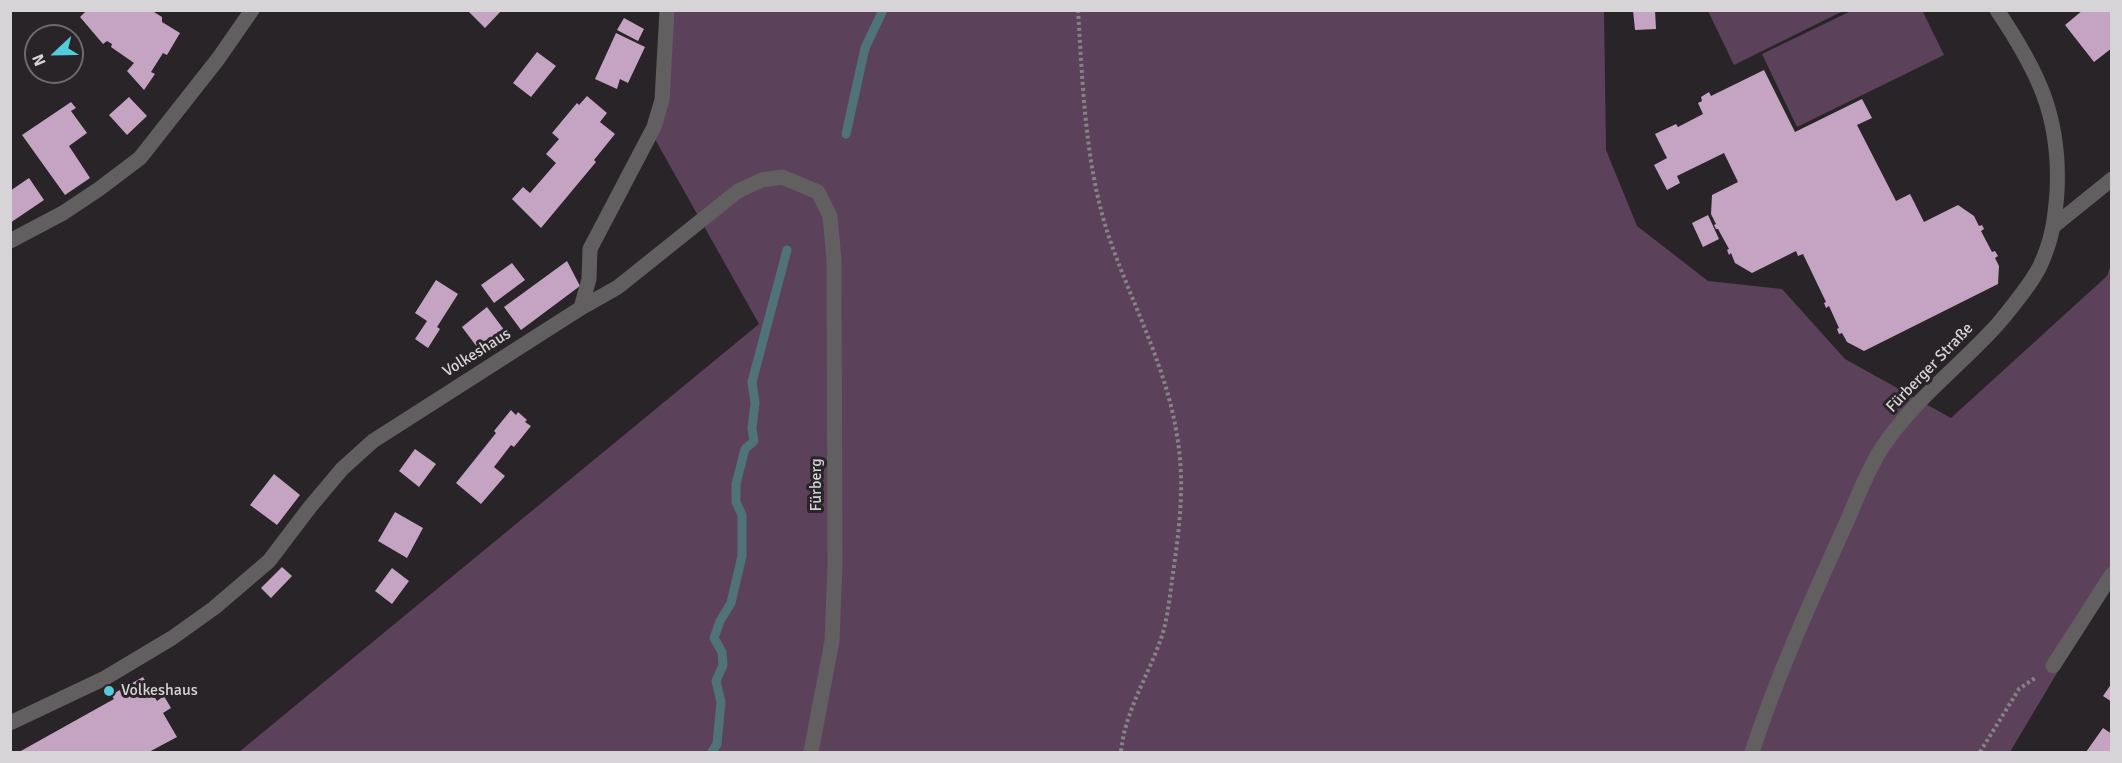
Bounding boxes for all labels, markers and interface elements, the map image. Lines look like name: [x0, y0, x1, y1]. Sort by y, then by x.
north arrow: [24, 24, 84, 84]
text: N: [28, 51, 51, 69]
street label: Fürberger Straße: [1882, 319, 1978, 417]
street label: Volkeshaus: [439, 325, 515, 381]
street label: Fürberg: [807, 458, 827, 512]
place label: Volkeshaus: [121, 681, 198, 701]
marker: Volkeshaus: [102, 684, 116, 698]

